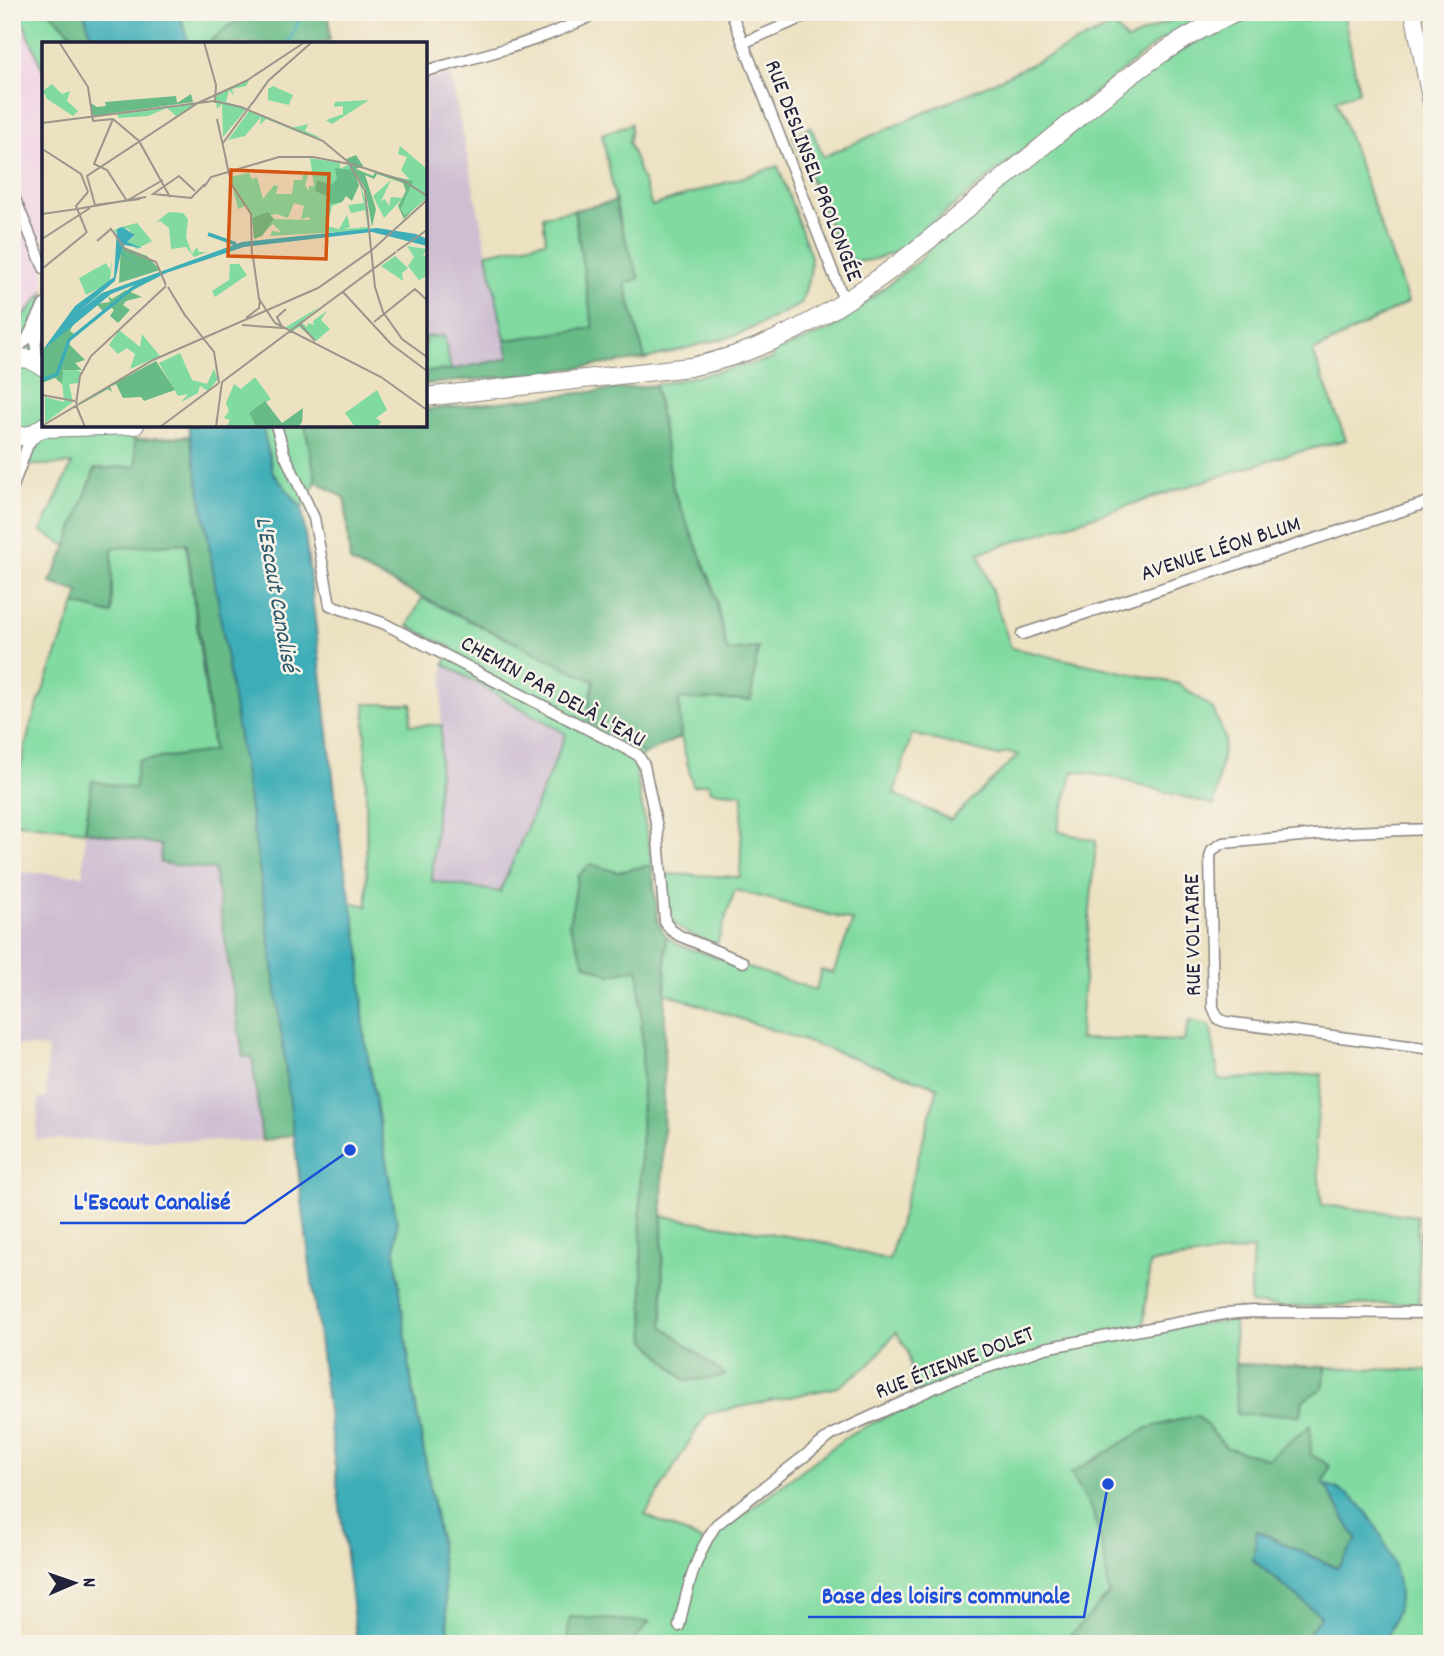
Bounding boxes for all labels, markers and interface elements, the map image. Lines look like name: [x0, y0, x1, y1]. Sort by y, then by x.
inset map: [42, 42, 427, 427]
street label: RUE DESLINSEL PROLONGÉE: [754, 56, 869, 287]
street label: AVENUE LÉON BLUM: [1137, 509, 1305, 592]
water label: L'Escaut Canalisé: [245, 514, 306, 677]
street label: CHEMIN PAR DELÀ L'EAU: [454, 628, 651, 758]
street label: RUE VOLTAIRE: [1177, 873, 1212, 996]
callout: L'Escaut Canalisé: [60, 1178, 245, 1223]
text: L'Escaut Canalisé: [73, 1187, 231, 1221]
street label: RUE ÉTIENNE DOLET: [871, 1319, 1039, 1410]
north arrow: [38, 1548, 108, 1618]
callout: Base des loisirs communale: [808, 1572, 1084, 1617]
text: N: [74, 1577, 101, 1588]
text: Base des loisirs communale: [822, 1581, 1071, 1615]

